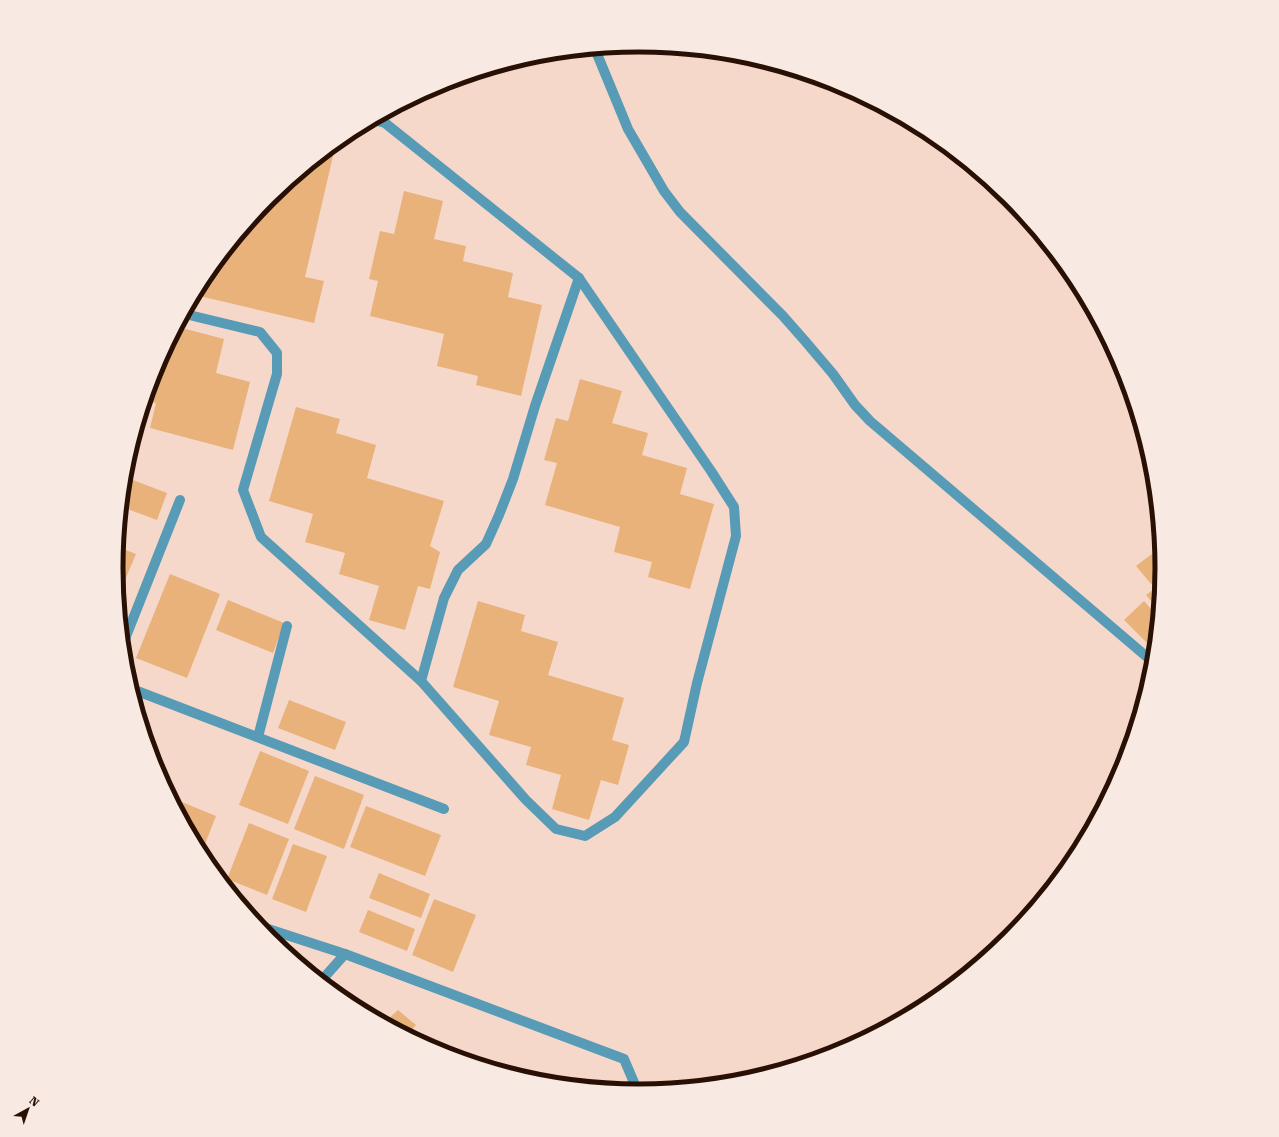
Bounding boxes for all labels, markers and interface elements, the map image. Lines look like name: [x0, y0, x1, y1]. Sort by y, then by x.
north arrow: [8, 1089, 48, 1129]
text: N: [27, 1094, 42, 1110]

